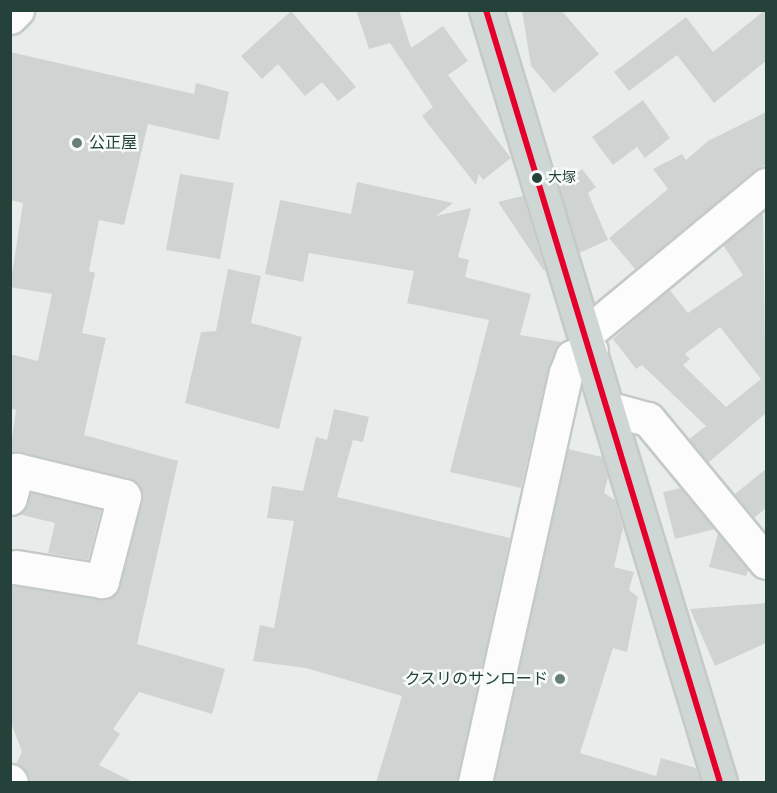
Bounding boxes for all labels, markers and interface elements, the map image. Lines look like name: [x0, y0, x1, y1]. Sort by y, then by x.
place label: 公正屋: [89, 133, 137, 153]
marker: 公正屋: [70, 136, 84, 150]
place label: 大塚: [548, 170, 576, 186]
marker: 大塚: [531, 172, 543, 184]
place label: クスリのサンロード: [404, 669, 548, 689]
marker: クスリのサンロード: [553, 672, 567, 686]

